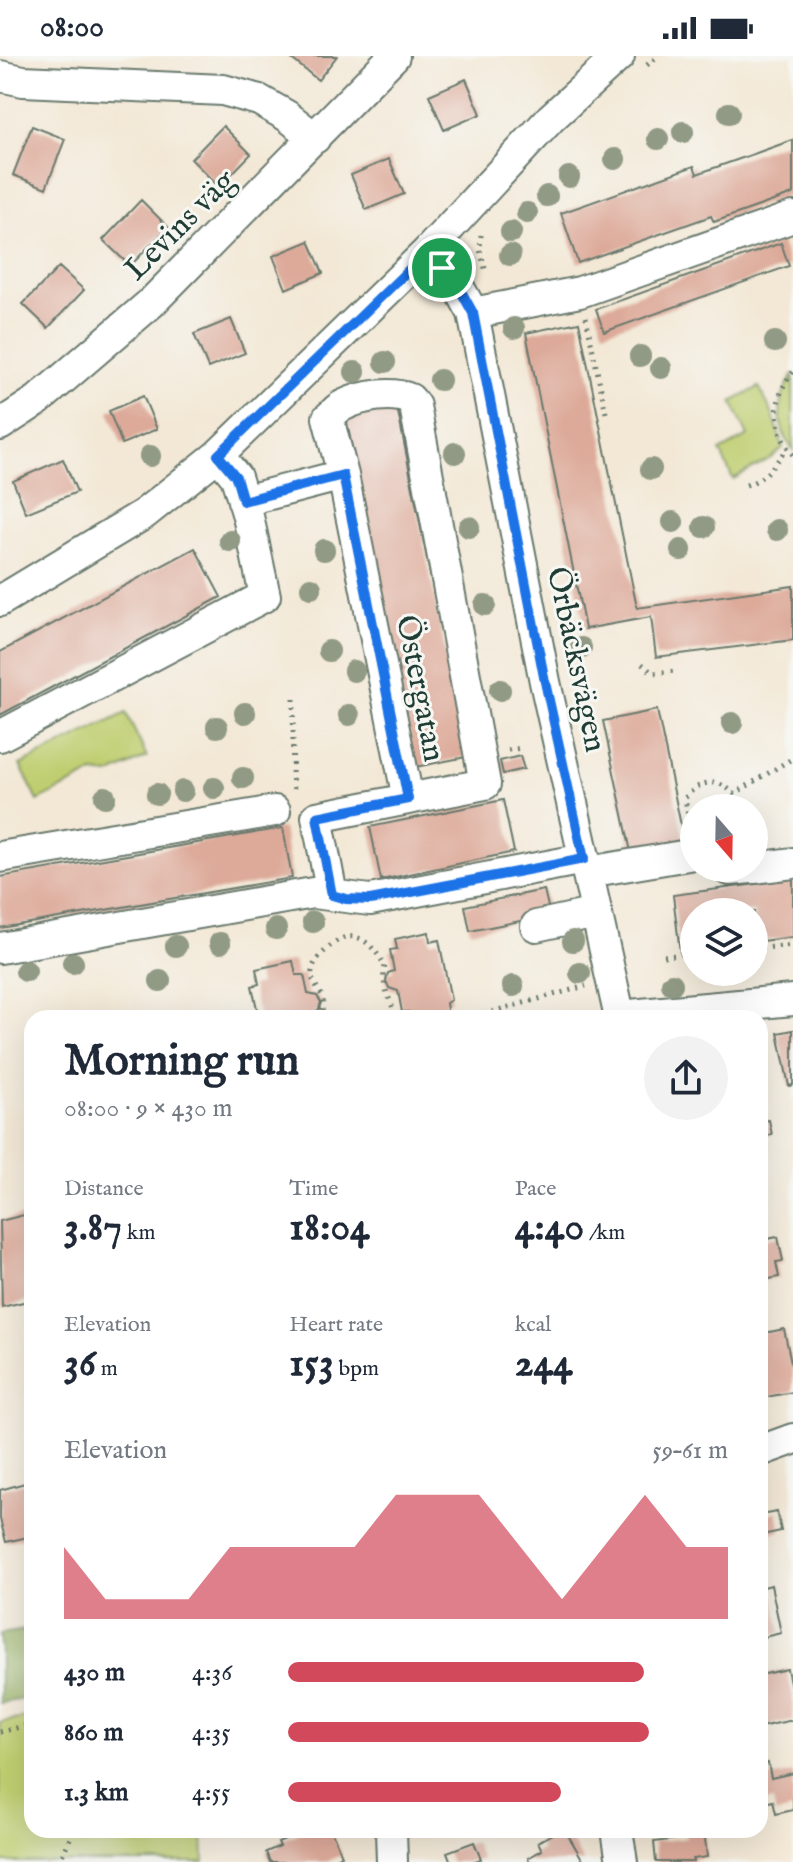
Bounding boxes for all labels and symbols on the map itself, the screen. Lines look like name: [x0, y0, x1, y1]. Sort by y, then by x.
street label: Levins väg: [116, 161, 246, 290]
pin: [408, 234, 476, 302]
street label: Örbäcksvägen: [536, 563, 615, 756]
street label: Östergatan: [385, 612, 454, 765]
north arrow: [680, 794, 768, 882]

